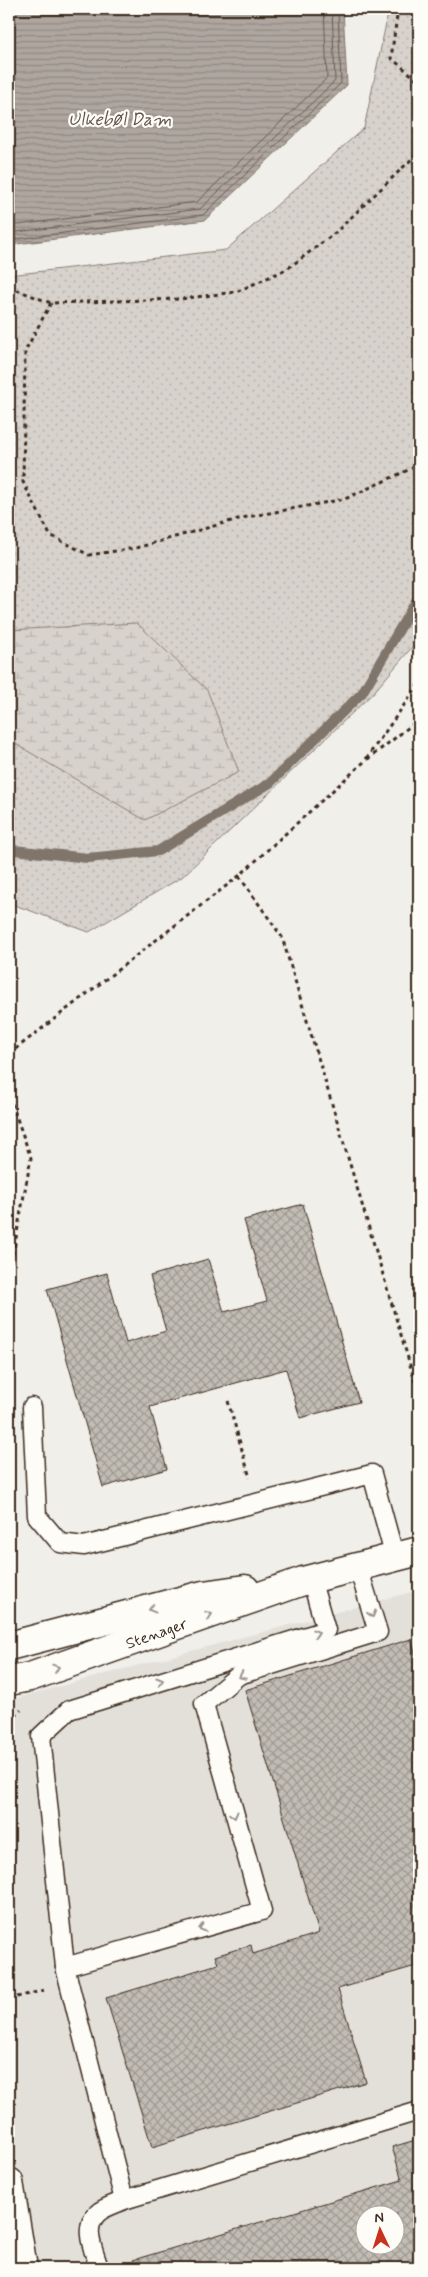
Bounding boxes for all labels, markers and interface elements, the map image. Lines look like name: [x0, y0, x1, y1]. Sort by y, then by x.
water label: Ulkebøl Dam: [68, 108, 172, 132]
one-way arrow: [149, 1603, 157, 1613]
one-way arrow: [367, 1609, 377, 1617]
one-way arrow: [204, 1610, 213, 1620]
street label: Stenager: [123, 1613, 190, 1655]
one-way arrow: [311, 1629, 319, 1639]
one-way arrow: [51, 1664, 59, 1674]
one-way arrow: [238, 1669, 247, 1679]
one-way arrow: [156, 1676, 164, 1686]
one-way arrow: [229, 1810, 239, 1819]
one-way arrow: [198, 1923, 206, 1933]
north arrow: [356, 2204, 406, 2254]
text: N: [374, 2209, 384, 2227]

